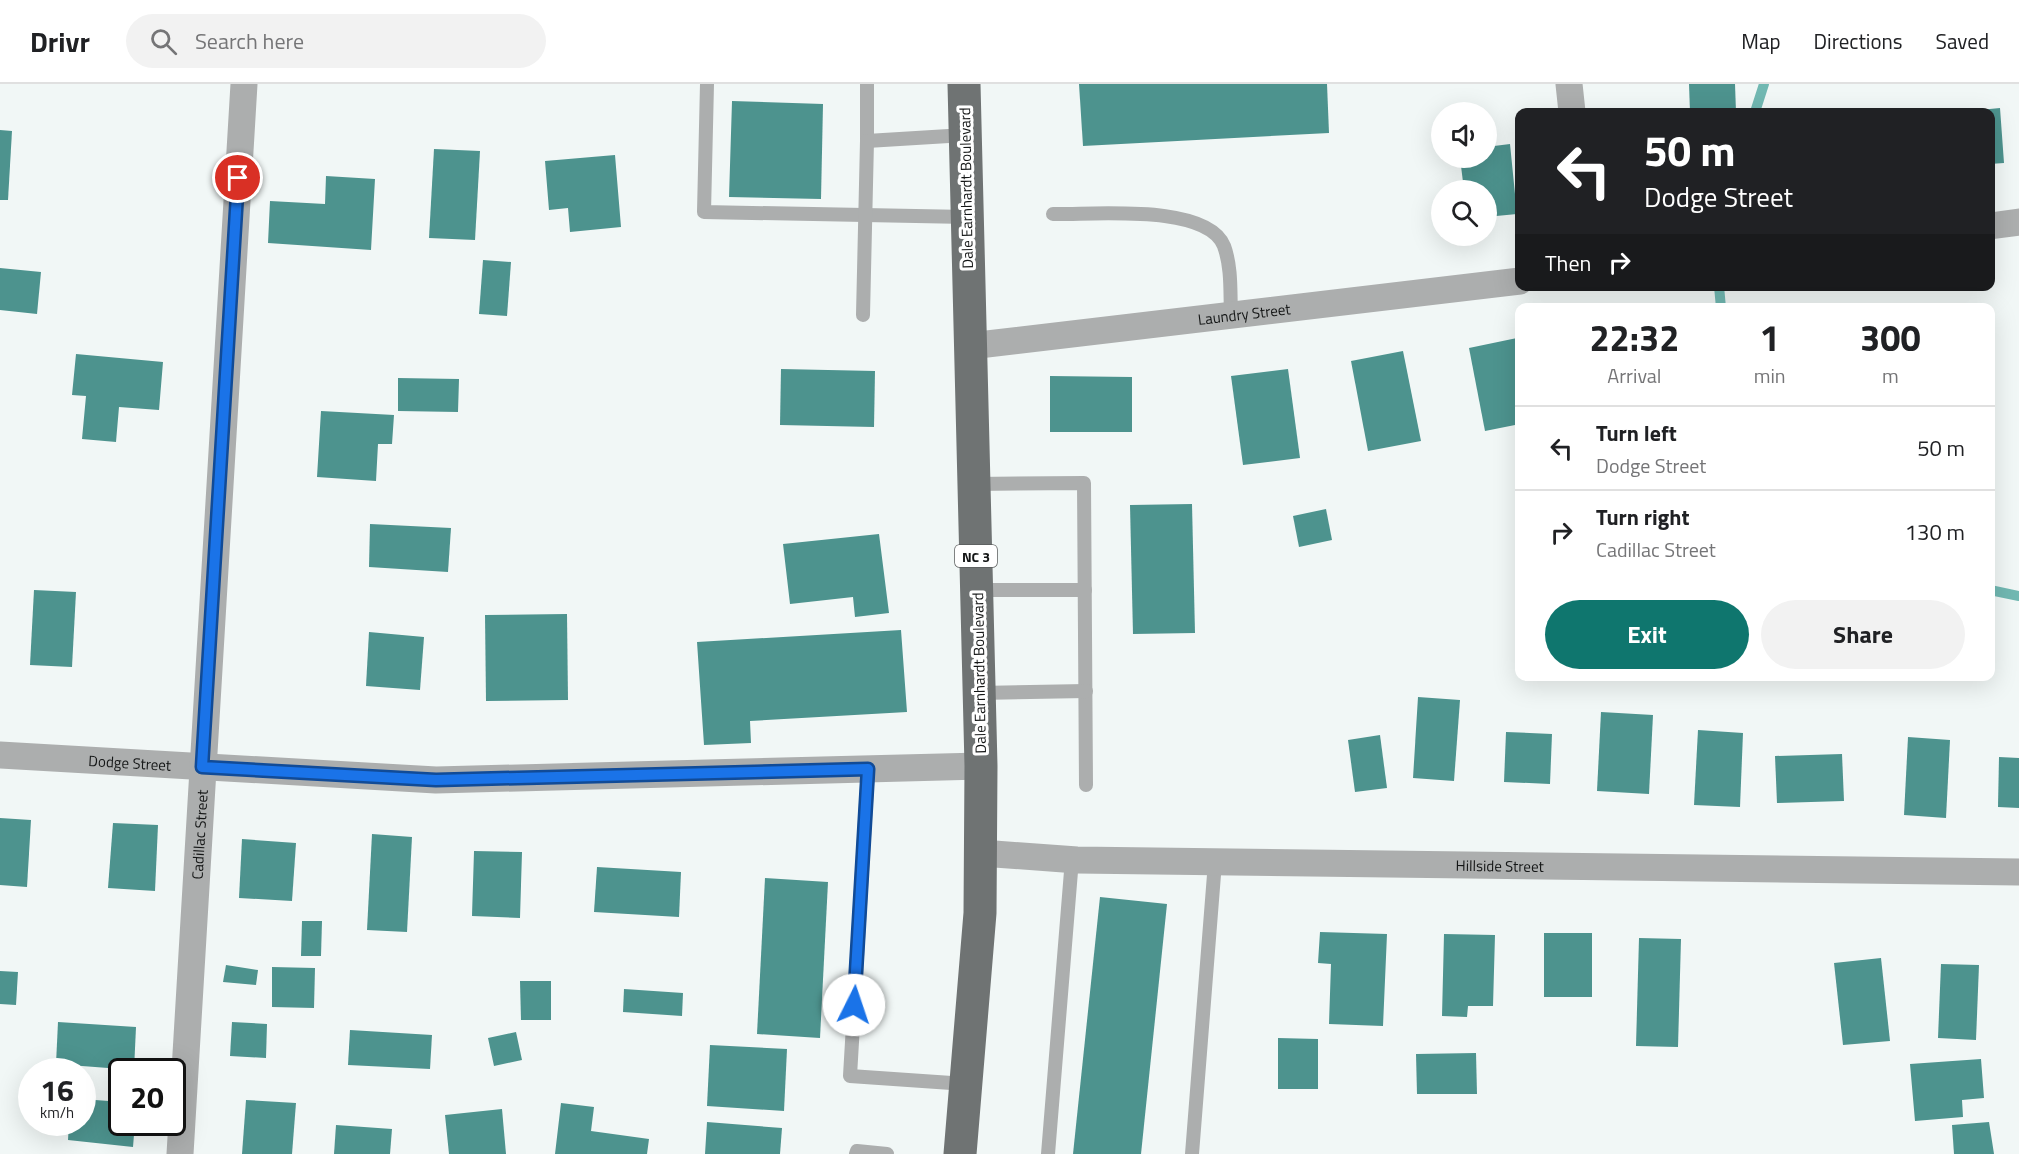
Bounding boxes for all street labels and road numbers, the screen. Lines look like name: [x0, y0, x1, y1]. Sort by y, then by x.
street label: Dale Earnhardt Boulevard: [953, 107, 979, 269]
street label: Laundry Street: [1197, 297, 1292, 330]
road number: NC 3: [955, 545, 997, 567]
street label: Dale Earnhardt Boulevard: [966, 592, 992, 754]
street label: Dodge Street: [88, 749, 173, 776]
street label: Cadillac Street: [185, 788, 213, 880]
street label: Hillside Street: [1455, 853, 1545, 877]

